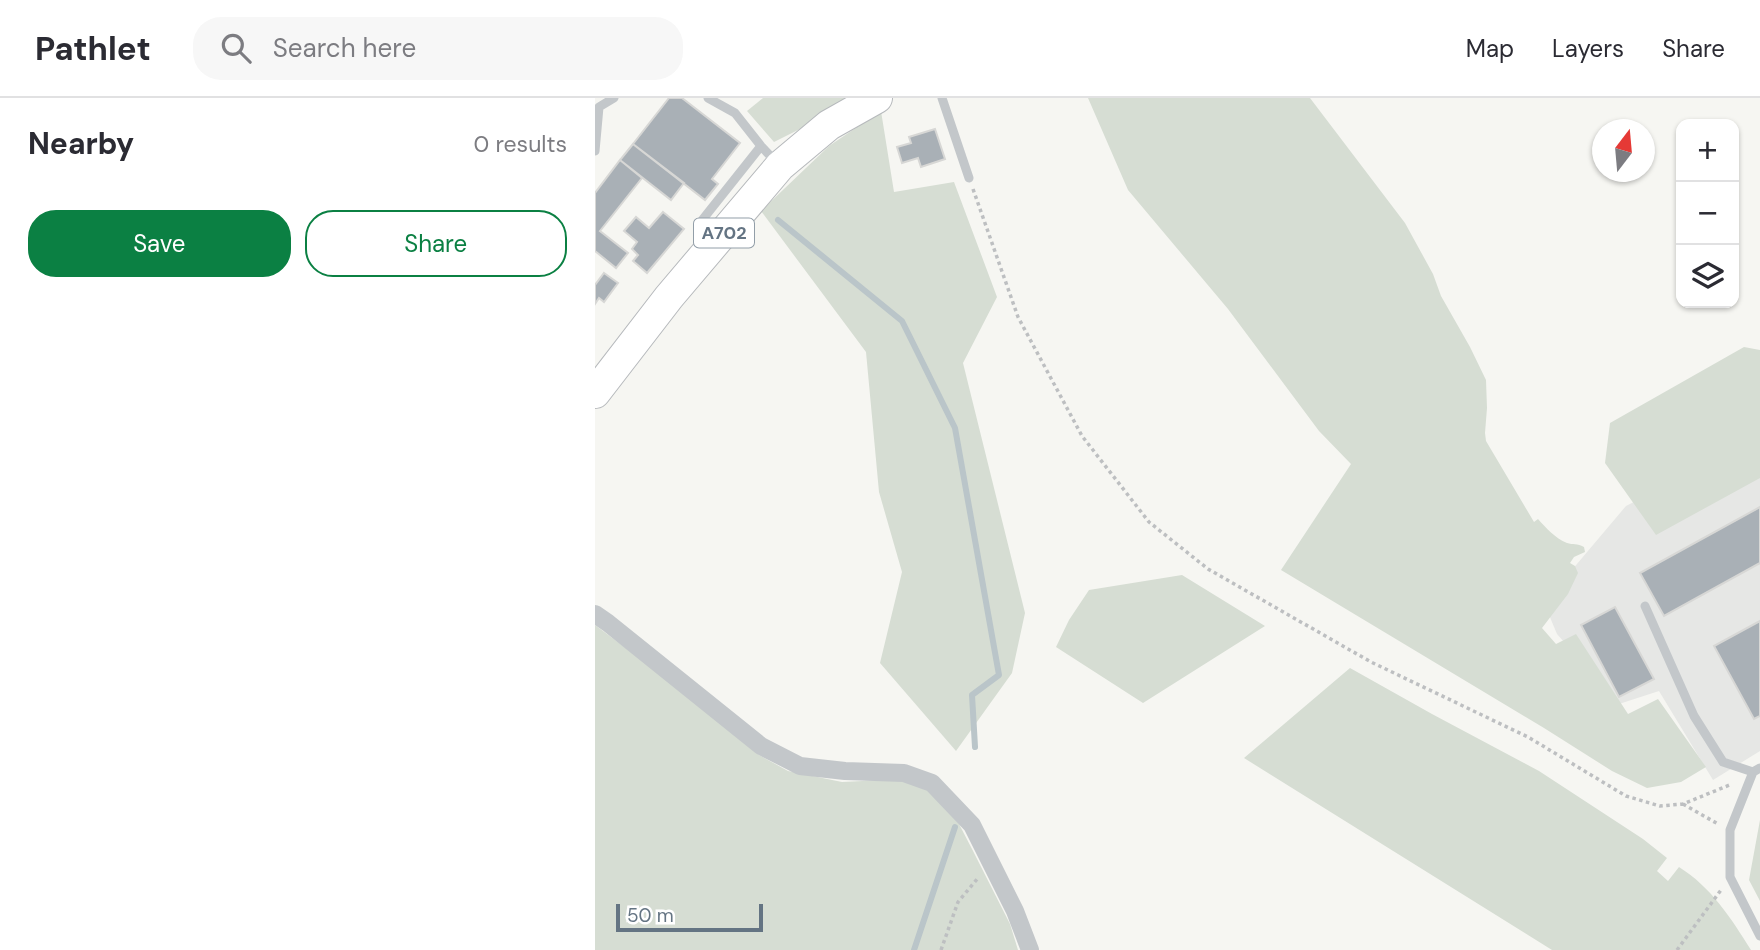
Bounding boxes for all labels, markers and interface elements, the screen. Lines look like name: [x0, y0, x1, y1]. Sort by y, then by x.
search box: [193, 17, 683, 80]
text: Pathlet: [35, 27, 151, 70]
icon: search: [217, 29, 255, 67]
text: Search here: [273, 31, 416, 65]
text: Map: [1466, 33, 1514, 64]
text: Layers: [1552, 33, 1624, 64]
text: Share: [1662, 33, 1725, 64]
north arrow: [1592, 119, 1655, 182]
map controls: [1676, 119, 1739, 308]
button: +: [1676, 119, 1739, 182]
text: Nearby: [28, 124, 134, 163]
text: 0 results: [474, 129, 567, 159]
button: −: [1676, 182, 1739, 245]
button: Save: [28, 210, 291, 277]
button: Share: [305, 210, 567, 277]
road number: A702: [694, 218, 754, 248]
button: layers: [1676, 245, 1739, 308]
scale bar: [616, 901, 763, 933]
text: 50 m: [627, 903, 674, 928]

